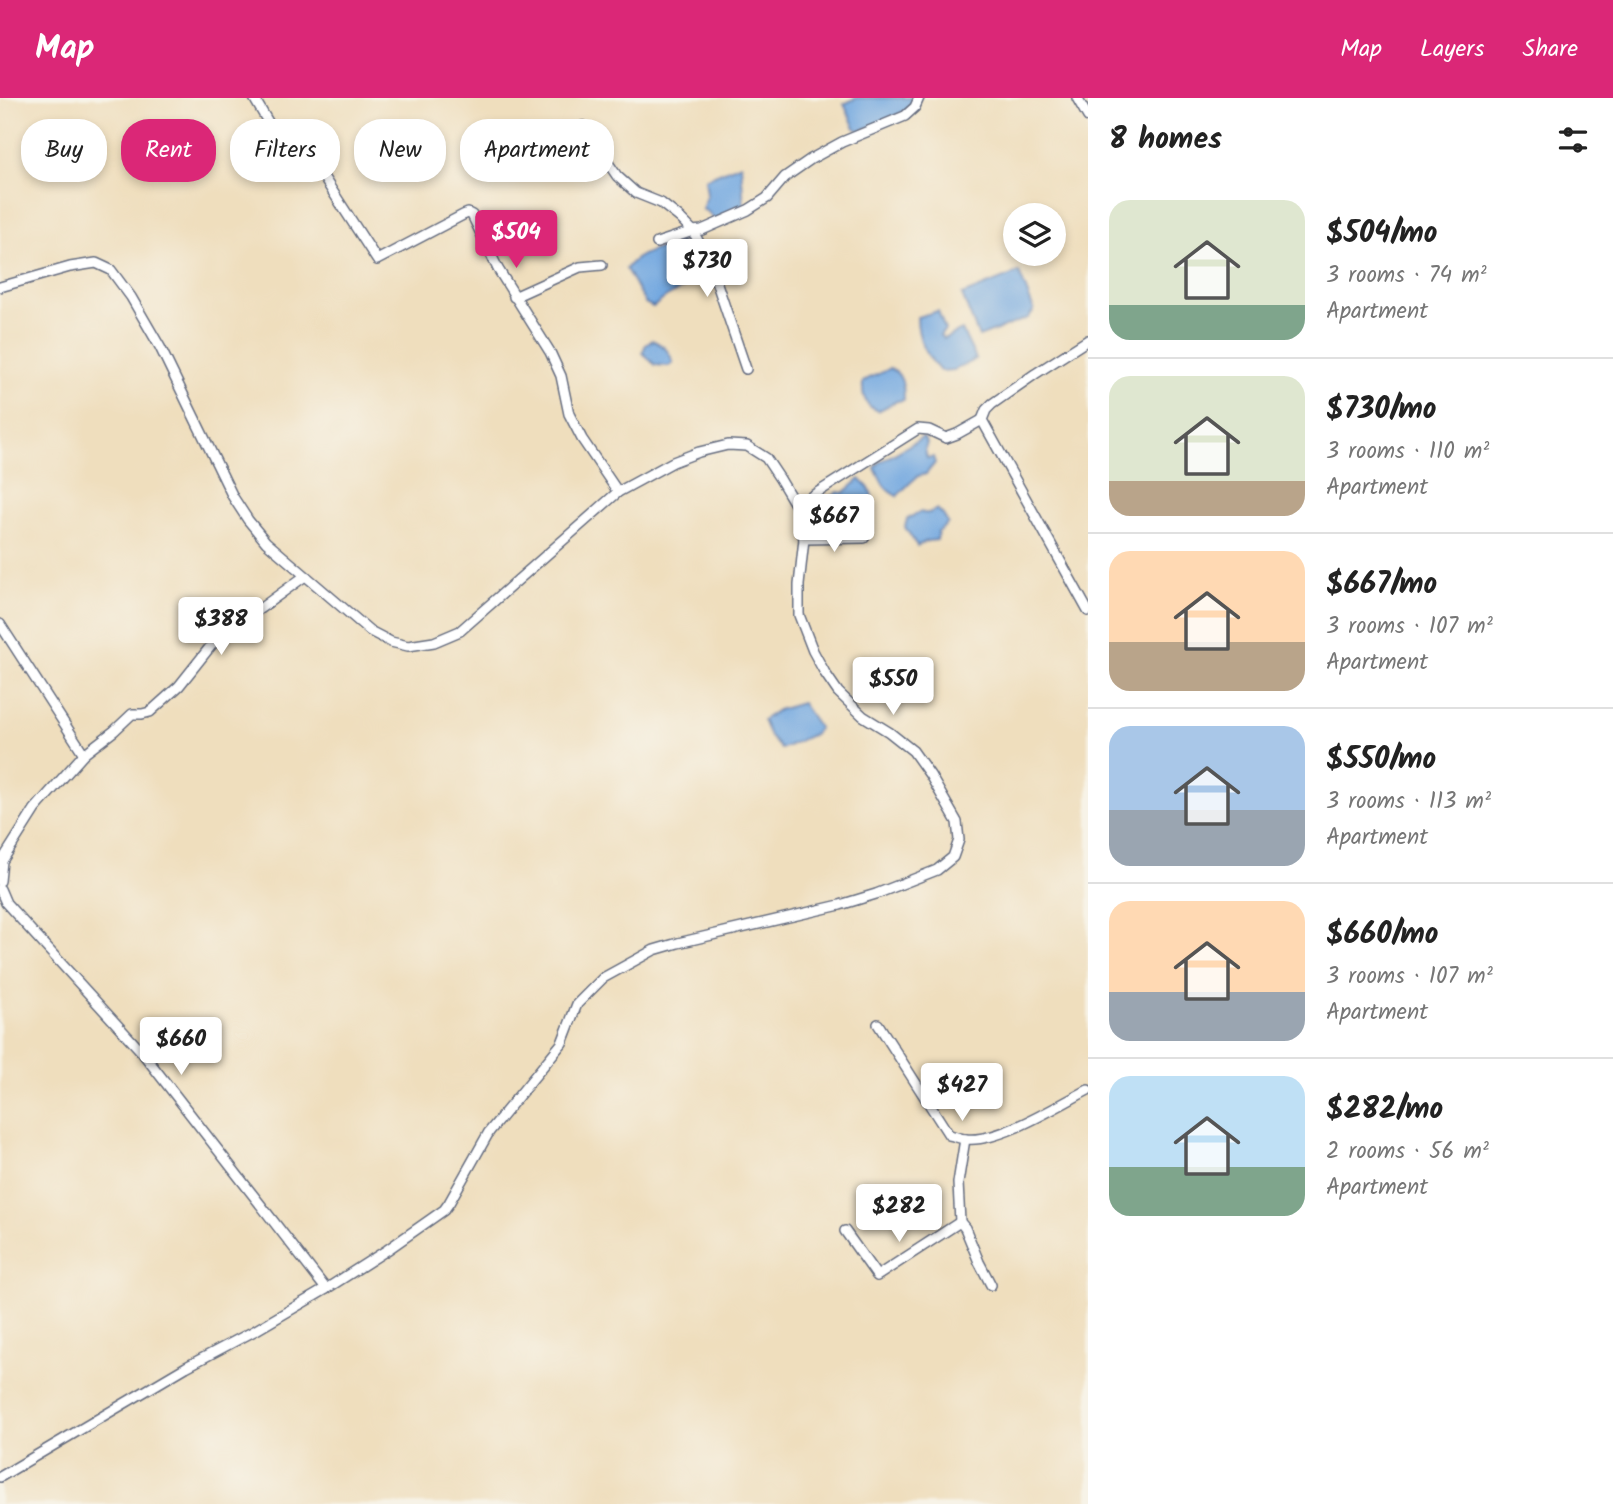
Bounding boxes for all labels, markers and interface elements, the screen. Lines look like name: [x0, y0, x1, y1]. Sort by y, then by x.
text: Map: [35, 23, 95, 76]
text: Map: [1340, 30, 1382, 69]
text: Layers: [1420, 30, 1484, 69]
text: Share: [1522, 30, 1578, 69]
text: 8 homes: [1109, 116, 1222, 164]
chip: Buy: [21, 119, 107, 182]
chip: Rent: [121, 119, 216, 182]
chip: Filters: [230, 119, 340, 182]
chip: New: [354, 119, 446, 182]
chip: Apartment: [460, 119, 614, 182]
icon: filters: [1554, 121, 1592, 159]
map controls: [1003, 203, 1066, 266]
button: layers: [1003, 203, 1066, 266]
text: $504/mo: [1326, 210, 1437, 258]
pin: $504: [475, 211, 557, 270]
text: $504: [491, 215, 541, 251]
icon: home: [1165, 228, 1249, 312]
pin: $730: [666, 240, 748, 299]
text: $730: [683, 244, 731, 280]
text: 3 rooms · 74 m²: [1326, 258, 1487, 294]
text: Apartment: [1326, 294, 1428, 330]
text: $730/mo: [1326, 386, 1436, 434]
icon: home: [1165, 404, 1249, 488]
text: 3 rooms · 110 m²: [1326, 434, 1489, 470]
text: Apartment: [1326, 470, 1428, 506]
pin: $667: [793, 494, 875, 554]
text: $667: [809, 499, 859, 535]
text: $667/mo: [1326, 561, 1437, 609]
icon: home: [1165, 579, 1249, 663]
pin: $388: [180, 598, 262, 657]
text: $388: [194, 602, 248, 638]
text: 3 rooms · 107 m²: [1326, 609, 1493, 645]
text: Apartment: [1326, 645, 1428, 681]
pin: $550: [852, 658, 934, 717]
text: $550: [869, 662, 917, 698]
text: $550/mo: [1326, 736, 1436, 784]
icon: home: [1165, 754, 1249, 838]
text: 3 rooms · 113 m²: [1326, 784, 1491, 820]
text: Apartment: [1326, 820, 1428, 856]
text: $660/mo: [1326, 911, 1438, 959]
icon: home: [1165, 929, 1249, 1013]
text: 3 rooms · 107 m²: [1326, 959, 1493, 995]
text: Apartment: [1326, 995, 1428, 1031]
pin: $660: [140, 1018, 222, 1077]
text: $660: [156, 1022, 206, 1058]
pin: $427: [921, 1063, 1003, 1123]
text: $427: [937, 1068, 987, 1104]
text: $282/mo: [1326, 1086, 1443, 1134]
icon: home: [1165, 1104, 1249, 1188]
text: 2 rooms · 56 m²: [1326, 1134, 1489, 1170]
text: Apartment: [1326, 1170, 1428, 1206]
pin: $282: [858, 1184, 940, 1244]
text: $282: [872, 1189, 926, 1225]

